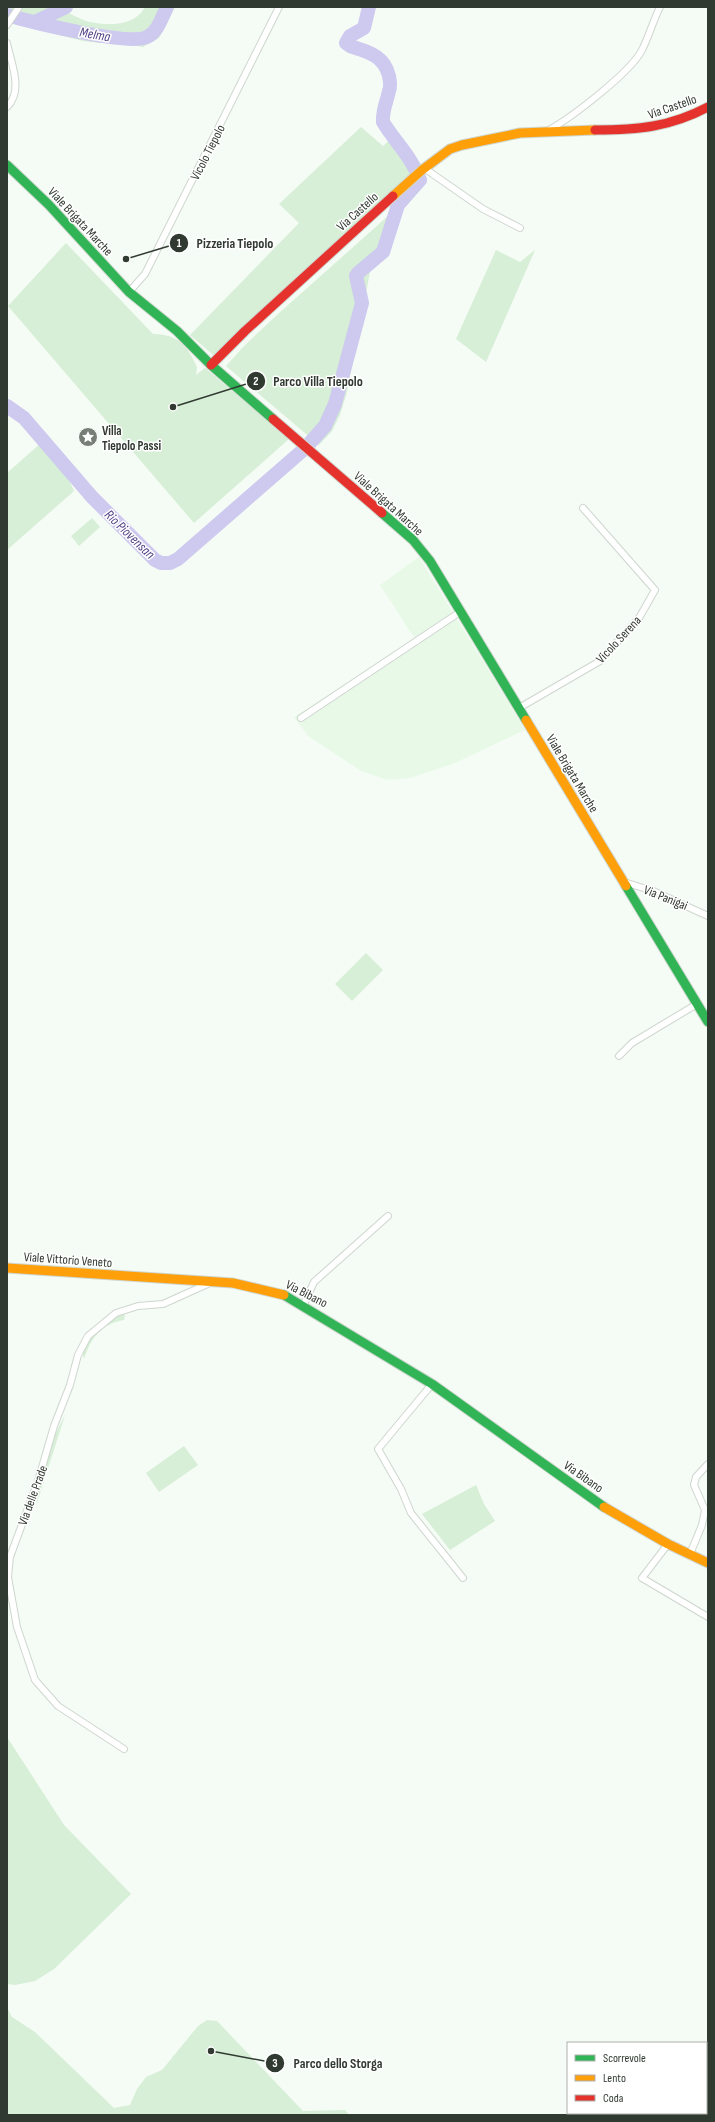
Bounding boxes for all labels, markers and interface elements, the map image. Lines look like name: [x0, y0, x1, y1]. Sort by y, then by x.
water label: Melma: [78, 23, 112, 46]
street label: Via Castello: [646, 91, 699, 123]
street label: Vicolo Tiepolo: [187, 122, 229, 183]
street label: Viale Brigata Marche: [44, 184, 116, 259]
street label: Via Castello: [334, 189, 382, 235]
callout: Pizzeria Tiepolo: [169, 230, 282, 256]
text: Pizzeria Tiepolo: [197, 235, 273, 252]
text: 1: [177, 236, 182, 251]
callout: Parco Villa Tiepolo: [246, 368, 371, 394]
text: Parco Villa Tiepolo: [273, 373, 363, 390]
text: 2: [253, 374, 259, 389]
place label: Villa Tiepolo Passi: [102, 423, 161, 454]
place icon: Villa Tiepolo Passi: [77, 426, 99, 448]
street label: Viale Brigata Marche: [350, 468, 426, 539]
water label: Rio Piovensan: [101, 506, 159, 563]
street label: Vicolo Serena: [593, 613, 645, 667]
street label: Viale Brigata Marche: [543, 732, 602, 815]
street label: Via Panigai: [641, 882, 690, 914]
street label: Viale Vittorio Veneto: [23, 1249, 113, 1271]
street label: Via Bibano: [283, 1277, 330, 1311]
street label: Via Bibano: [560, 1457, 606, 1496]
street label: Via delle Prade: [15, 1463, 51, 1528]
legend: [567, 2042, 707, 2114]
callout: Parco dello Storga: [265, 2050, 390, 2076]
text: Scorrevole: [603, 2051, 646, 2066]
text: Parco dello Storga: [294, 2055, 383, 2072]
text: 3: [272, 2056, 278, 2071]
text: Lento: [603, 2071, 626, 2086]
text: Coda: [603, 2091, 624, 2106]

